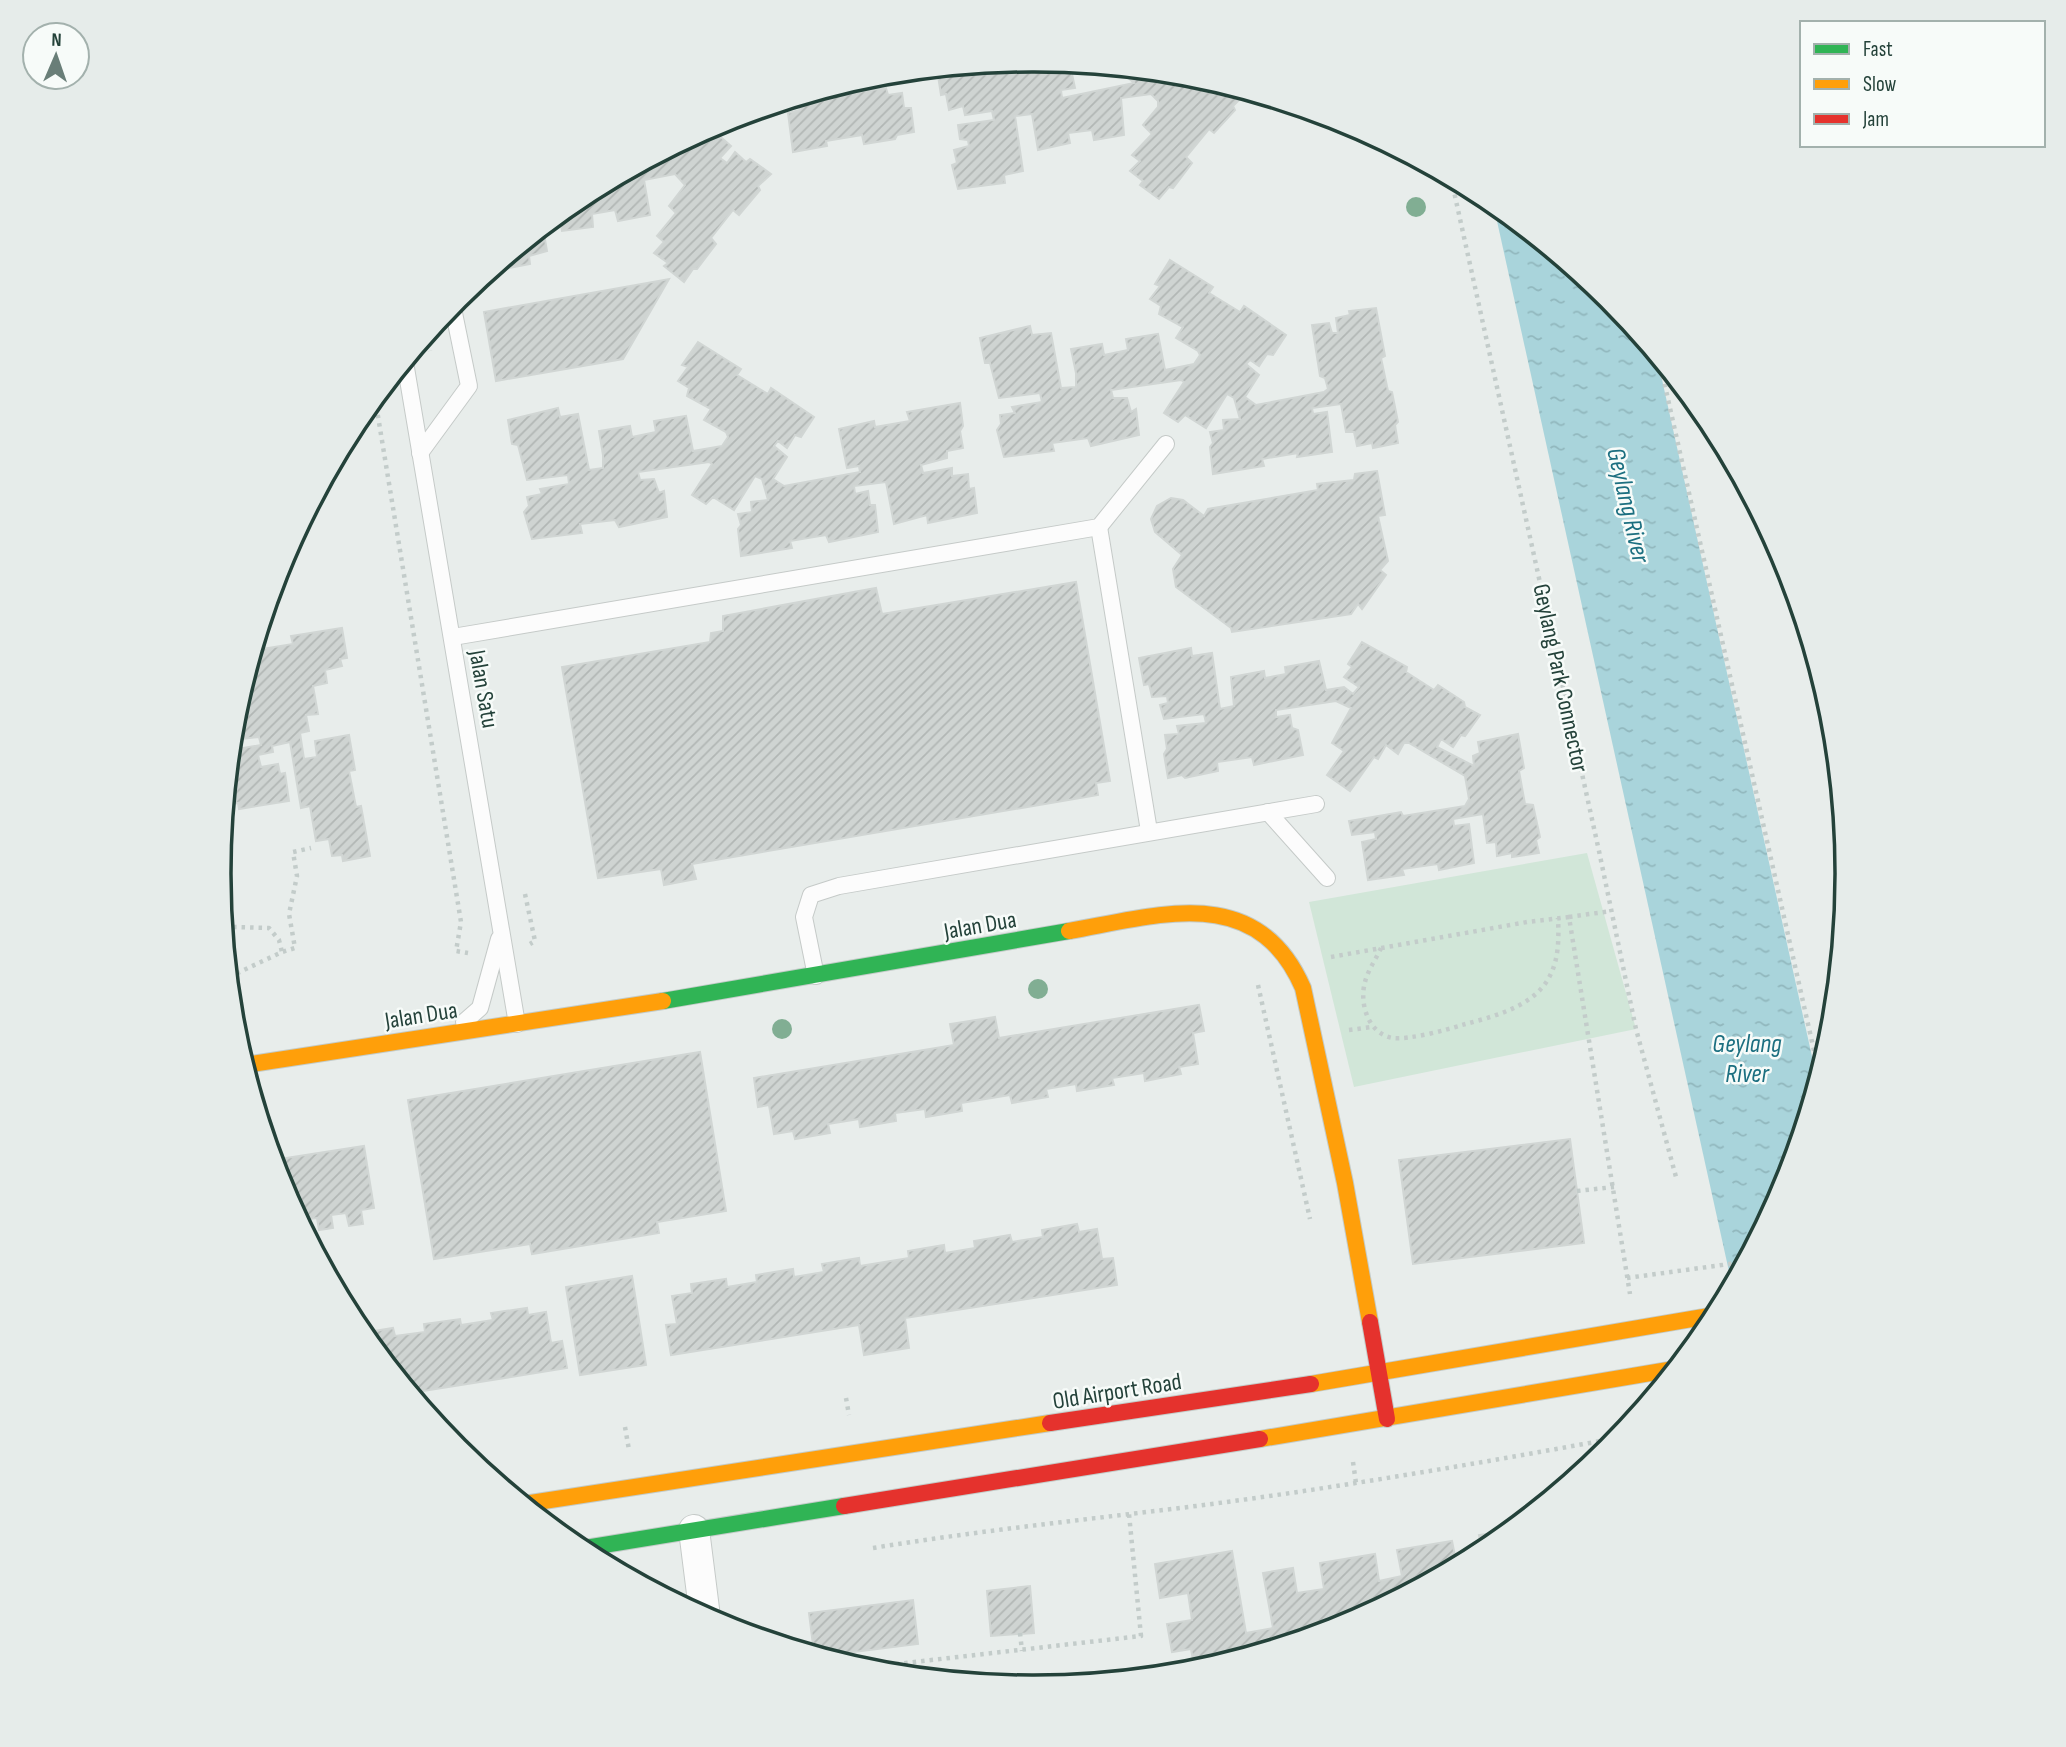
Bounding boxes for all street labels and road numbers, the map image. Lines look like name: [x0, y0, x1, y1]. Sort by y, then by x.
street label: Geylang Park Connector: [1526, 581, 1595, 775]
street label: Jalan Satu: [462, 647, 505, 730]
street label: Jalan Dua: [941, 905, 1019, 946]
street label: Jalan Dua: [382, 995, 459, 1036]
street label: Old Airport Road: [1051, 1367, 1184, 1416]

